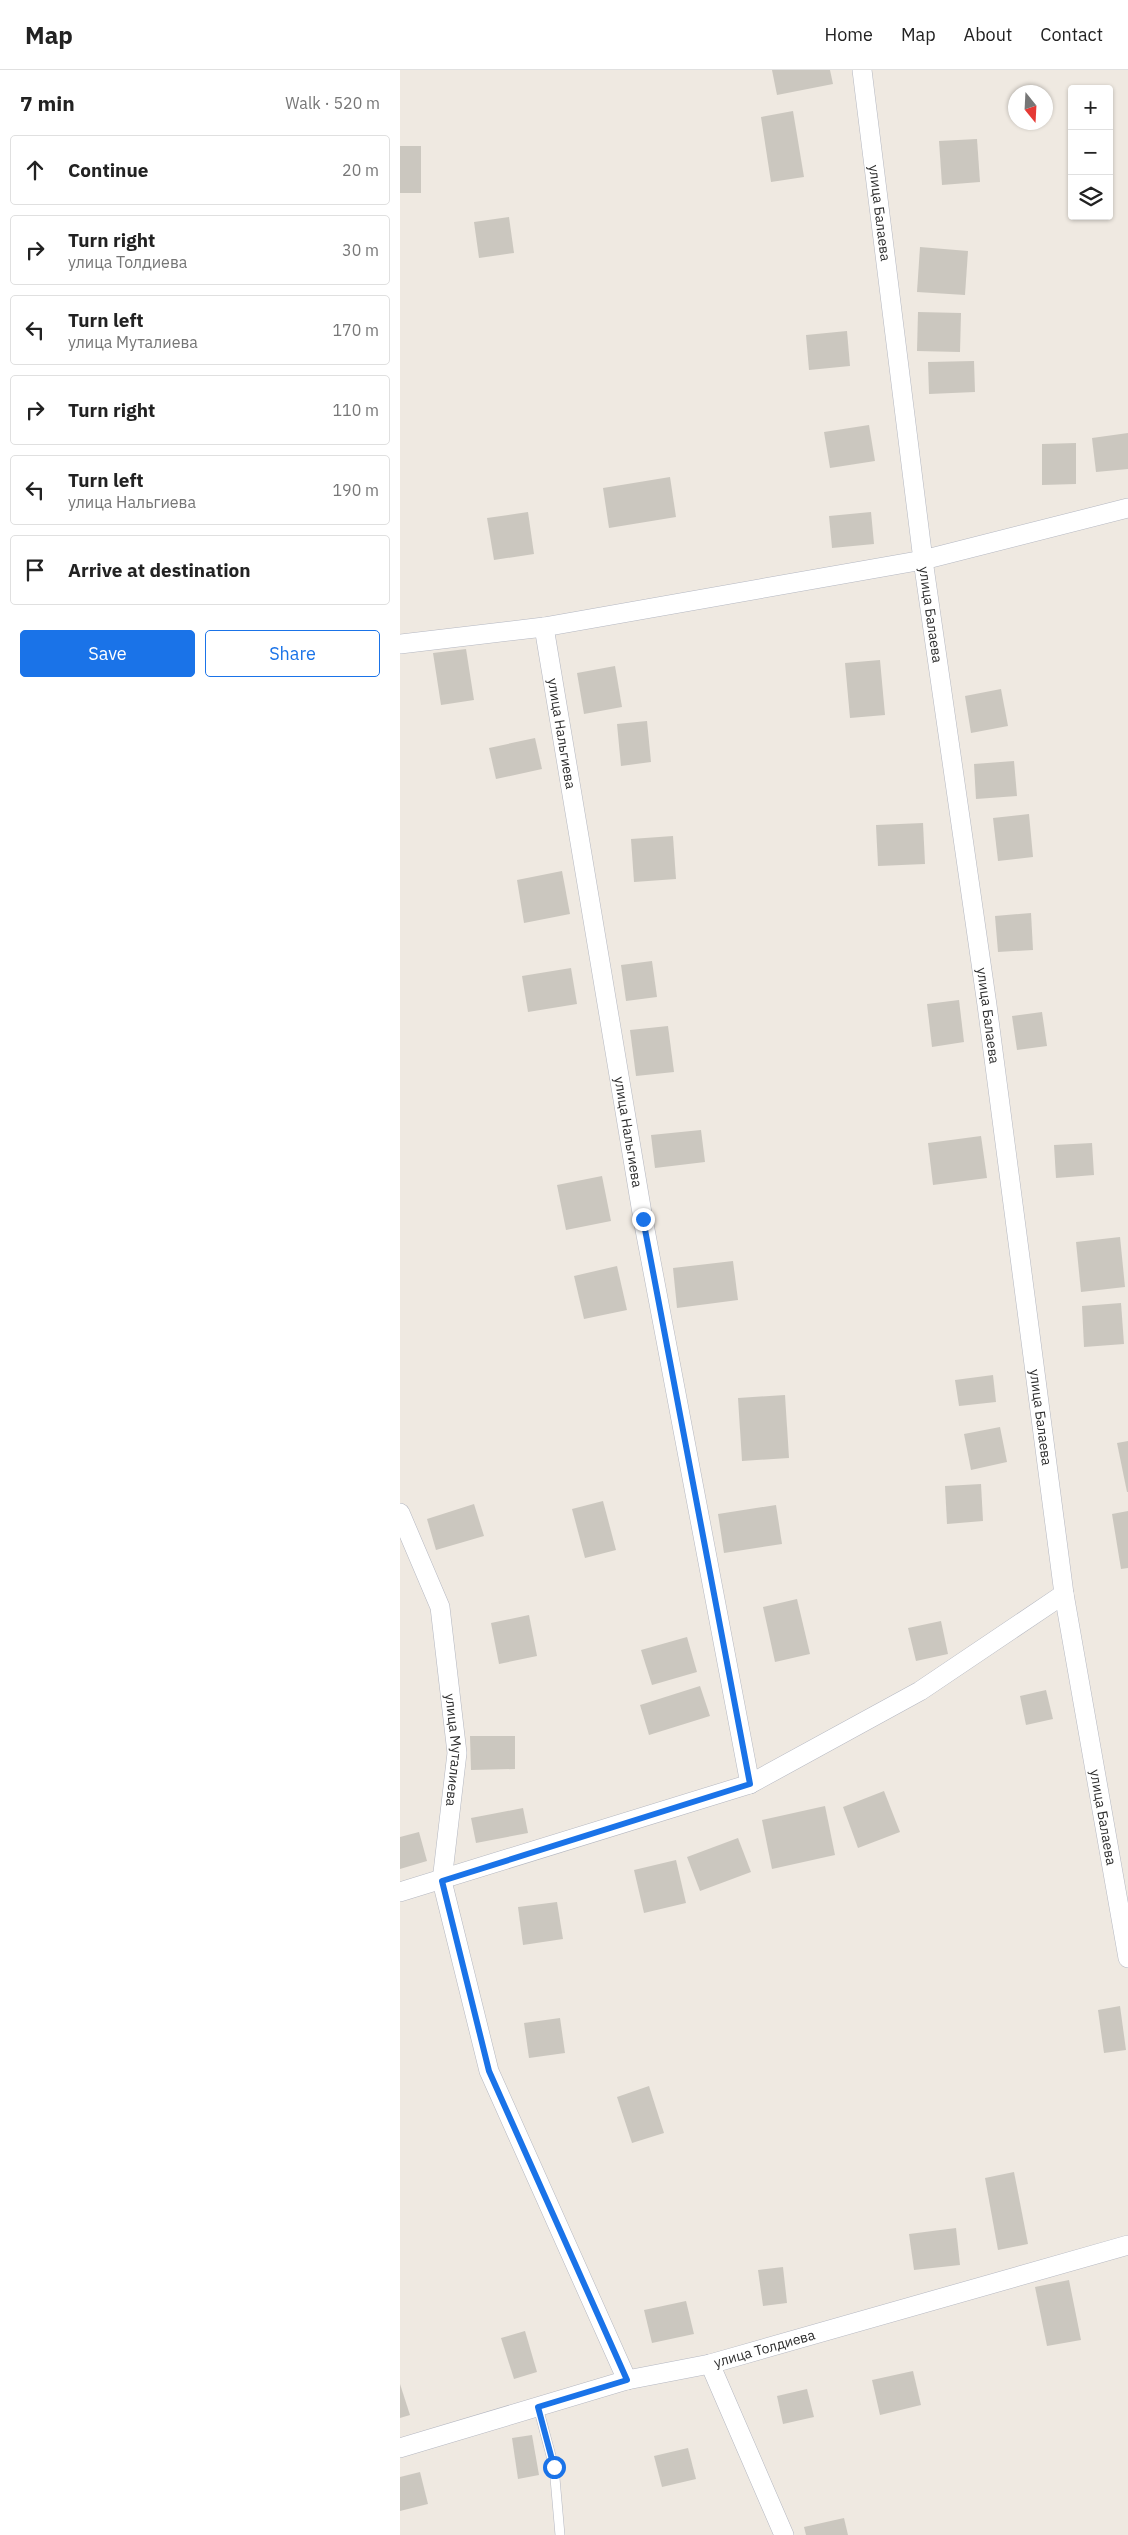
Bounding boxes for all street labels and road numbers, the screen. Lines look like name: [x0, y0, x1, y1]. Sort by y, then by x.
street label: улица Балаева: [865, 164, 895, 263]
street label: улица Балаева: [915, 565, 947, 664]
street label: улица Нальгиева: [544, 677, 580, 791]
street label: улица Балаева: [973, 966, 1004, 1065]
street label: улица Нальгиева: [610, 1075, 647, 1189]
street label: улица Балаева: [1026, 1368, 1056, 1467]
street label: улица Муталиева: [441, 1692, 466, 1808]
street label: улица Балаева: [1086, 1768, 1121, 1867]
street label: улица Толдиева: [712, 2325, 818, 2371]

